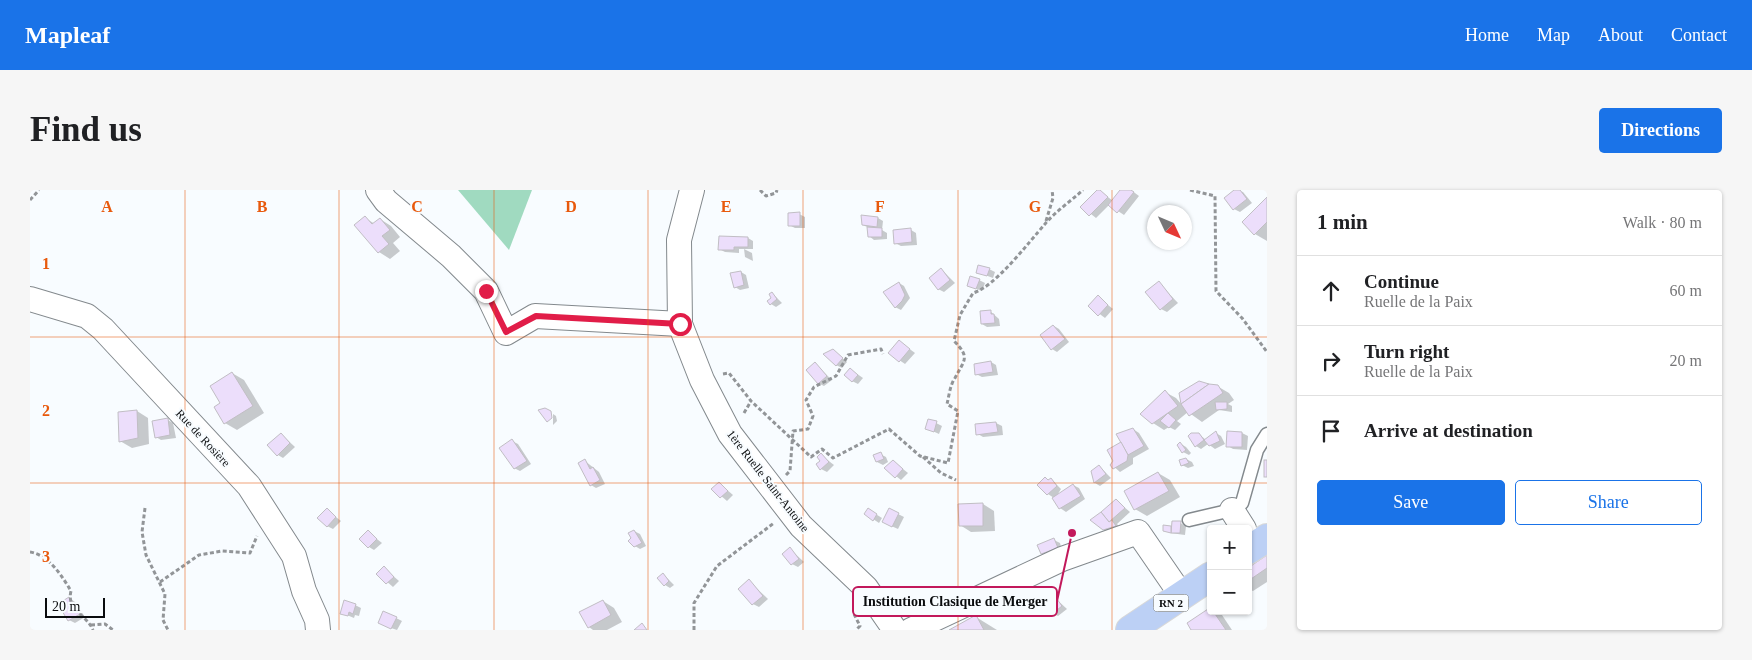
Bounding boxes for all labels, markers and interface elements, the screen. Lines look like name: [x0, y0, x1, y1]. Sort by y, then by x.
text: Mapleaf: [25, 22, 110, 48]
text: Home: [1465, 25, 1509, 45]
text: Map: [1537, 25, 1570, 45]
text: About: [1598, 25, 1643, 45]
text: Contact: [1671, 25, 1727, 45]
button: Directions: [1599, 108, 1722, 153]
text: Find us: [30, 110, 142, 149]
text: A: [101, 198, 113, 215]
text: B: [257, 198, 268, 215]
text: C: [411, 198, 423, 215]
text: D: [565, 198, 577, 215]
text: E: [721, 198, 731, 215]
text: F: [875, 198, 885, 215]
text: G: [1029, 198, 1042, 215]
north arrow: [1147, 205, 1192, 250]
text: 1 min: [1317, 210, 1368, 234]
text: Walk · 80 m: [1623, 214, 1702, 231]
text: 1: [42, 255, 50, 272]
text: Continue: [1364, 271, 1439, 292]
icon: ahead: [1317, 277, 1345, 305]
route end: [475, 280, 498, 303]
text: 60 m: [1670, 282, 1702, 299]
text: Ruelle de la Paix: [1364, 293, 1473, 310]
route start: [669, 313, 692, 336]
text: Turn right: [1364, 341, 1449, 362]
icon: right: [1317, 347, 1345, 375]
text: 20 m: [1670, 352, 1702, 369]
text: Ruelle de la Paix: [1364, 363, 1473, 380]
text: 2: [42, 402, 50, 419]
street label: Rue de Rosière: [173, 406, 233, 470]
icon: arrive: [1317, 417, 1345, 445]
text: Arrive at destination: [1364, 420, 1533, 441]
street label: 1ère Ruelle Saint-Antoine: [724, 427, 812, 535]
button: Save: [1317, 480, 1505, 525]
button: Share: [1515, 480, 1702, 525]
map controls: [1207, 525, 1252, 615]
button: +: [1207, 525, 1252, 570]
text: 3: [42, 548, 50, 565]
button: −: [1207, 570, 1252, 615]
callout: Institution Clasique de Merger: [853, 587, 1057, 616]
text: Institution Clasique de Merger: [863, 594, 1047, 609]
road number: RN 2: [1154, 594, 1188, 612]
scale bar: [45, 595, 105, 618]
text: 20 m: [52, 599, 80, 614]

